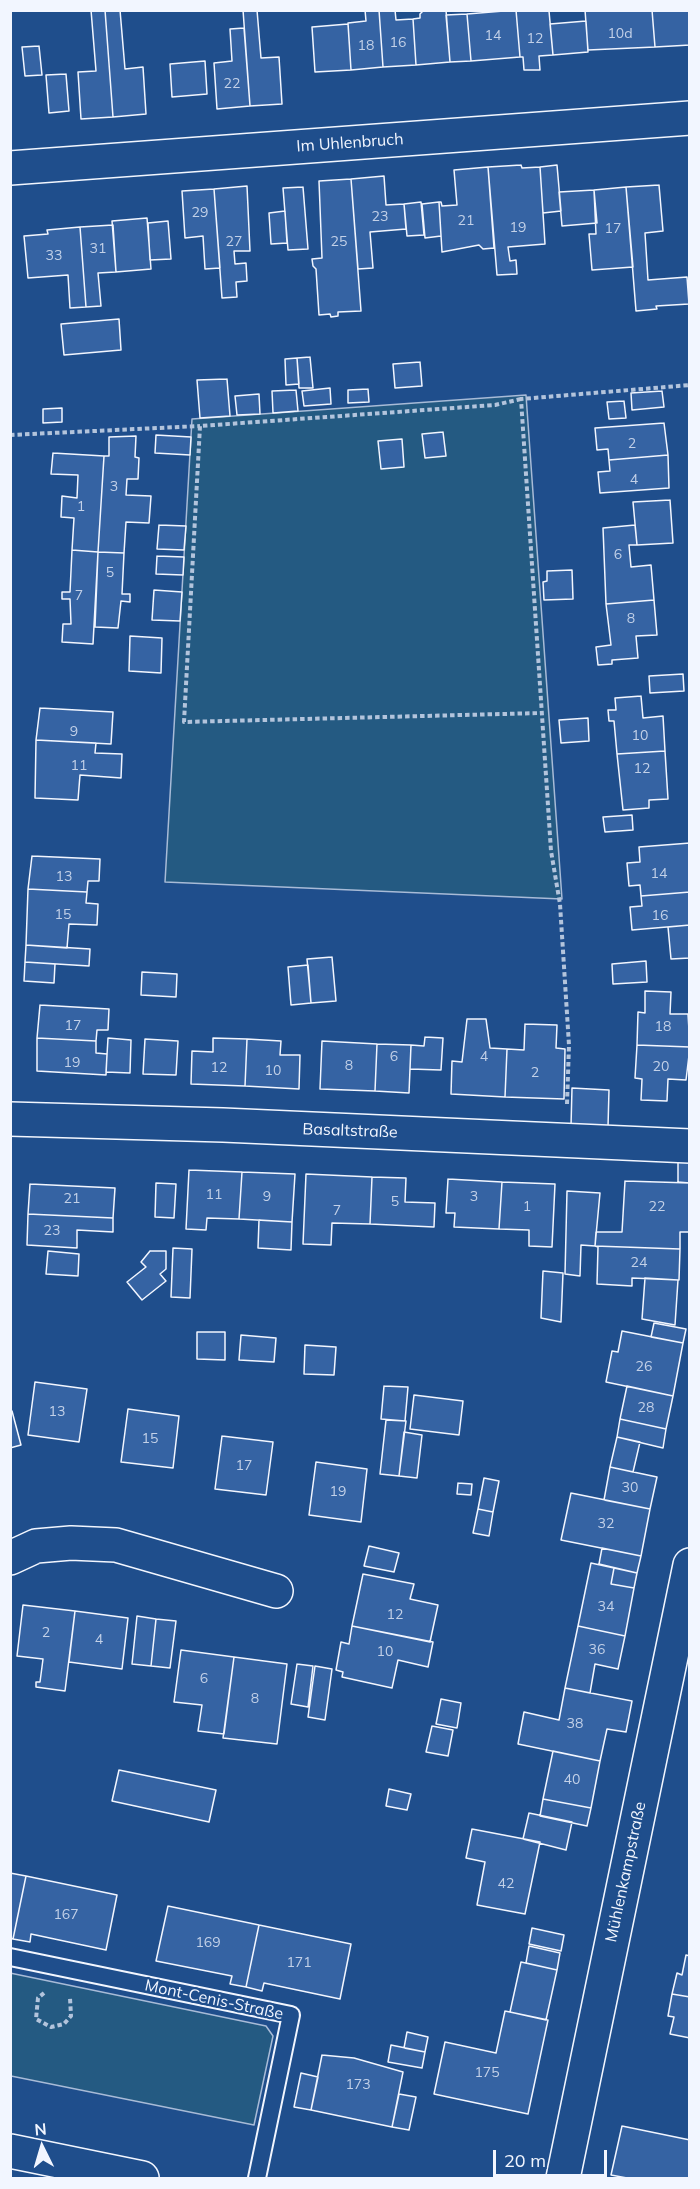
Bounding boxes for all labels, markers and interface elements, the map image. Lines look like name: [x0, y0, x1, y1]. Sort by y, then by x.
house number: 10d: [607, 26, 633, 42]
house number: 14: [485, 28, 501, 44]
house number: 12: [527, 31, 543, 47]
house number: 16: [390, 35, 406, 51]
house number: 18: [358, 38, 374, 54]
house number: 22: [224, 76, 240, 92]
street label: Im Uhlenbruch: [296, 130, 404, 156]
house number: 29: [192, 205, 208, 221]
house number: 23: [372, 209, 388, 225]
house number: 21: [458, 213, 474, 229]
house number: 19: [510, 220, 526, 236]
house number: 17: [605, 221, 621, 237]
house number: 27: [226, 234, 242, 250]
house number: 25: [331, 234, 347, 250]
house number: 31: [90, 241, 106, 257]
house number: 33: [46, 248, 62, 264]
house number: 2: [628, 436, 636, 452]
house number: 4: [630, 472, 638, 488]
house number: 3: [110, 479, 118, 495]
house number: 1: [77, 499, 85, 515]
house number: 6: [614, 547, 622, 563]
house number: 5: [106, 565, 114, 581]
house number: 7: [75, 588, 83, 604]
house number: 8: [627, 611, 635, 627]
house number: 9: [70, 724, 78, 740]
house number: 10: [632, 728, 648, 744]
house number: 11: [71, 758, 87, 774]
house number: 12: [634, 761, 650, 777]
house number: 14: [651, 866, 667, 882]
house number: 13: [56, 869, 72, 885]
house number: 15: [55, 907, 71, 923]
house number: 16: [652, 908, 668, 924]
house number: 17: [65, 1018, 81, 1034]
house number: 18: [655, 1019, 671, 1035]
house number: 6: [390, 1049, 398, 1065]
house number: 4: [480, 1049, 488, 1065]
house number: 19: [64, 1055, 80, 1071]
house number: 8: [345, 1058, 353, 1074]
house number: 20: [653, 1059, 669, 1075]
house number: 12: [211, 1060, 227, 1076]
house number: 10: [265, 1063, 281, 1079]
house number: 2: [531, 1065, 539, 1081]
street label: Basaltstraße: [302, 1120, 398, 1142]
house number: 11: [206, 1187, 222, 1203]
house number: 9: [263, 1189, 271, 1205]
house number: 3: [470, 1189, 478, 1205]
house number: 21: [64, 1191, 80, 1207]
house number: 5: [391, 1194, 399, 1210]
house number: 1: [523, 1199, 531, 1215]
house number: 22: [649, 1199, 665, 1215]
house number: 7: [333, 1203, 341, 1219]
house number: 23: [44, 1223, 60, 1239]
house number: 24: [631, 1255, 647, 1271]
house number: 26: [636, 1359, 652, 1375]
house number: 28: [638, 1400, 654, 1416]
house number: 13: [49, 1404, 65, 1420]
house number: 15: [142, 1431, 158, 1447]
house number: 17: [236, 1458, 252, 1474]
house number: 30: [622, 1480, 638, 1496]
house number: 19: [330, 1484, 346, 1500]
house number: 32: [598, 1516, 614, 1532]
house number: 34: [598, 1599, 614, 1615]
house number: 12: [387, 1607, 403, 1623]
house number: 2: [42, 1625, 50, 1641]
house number: 4: [95, 1632, 103, 1648]
house number: 36: [589, 1642, 605, 1658]
house number: 10: [377, 1644, 393, 1660]
house number: 6: [200, 1671, 208, 1687]
house number: 8: [251, 1691, 259, 1707]
house number: 38: [567, 1716, 583, 1732]
house number: 40: [564, 1772, 580, 1788]
street label: Mühlenkampstraße: [602, 1800, 650, 1944]
house number: 42: [498, 1876, 514, 1892]
house number: 167: [53, 1907, 79, 1923]
house number: 169: [195, 1935, 221, 1951]
house number: 171: [286, 1955, 312, 1971]
street label: Mont-Cenis-Straße: [143, 1976, 285, 2024]
house number: 175: [474, 2065, 500, 2081]
house number: 173: [345, 2077, 371, 2093]
north arrow: [12, 2117, 72, 2177]
text: N: [34, 2119, 47, 2140]
scale bar: [496, 2138, 610, 2176]
text: 20 m: [504, 2149, 546, 2172]

